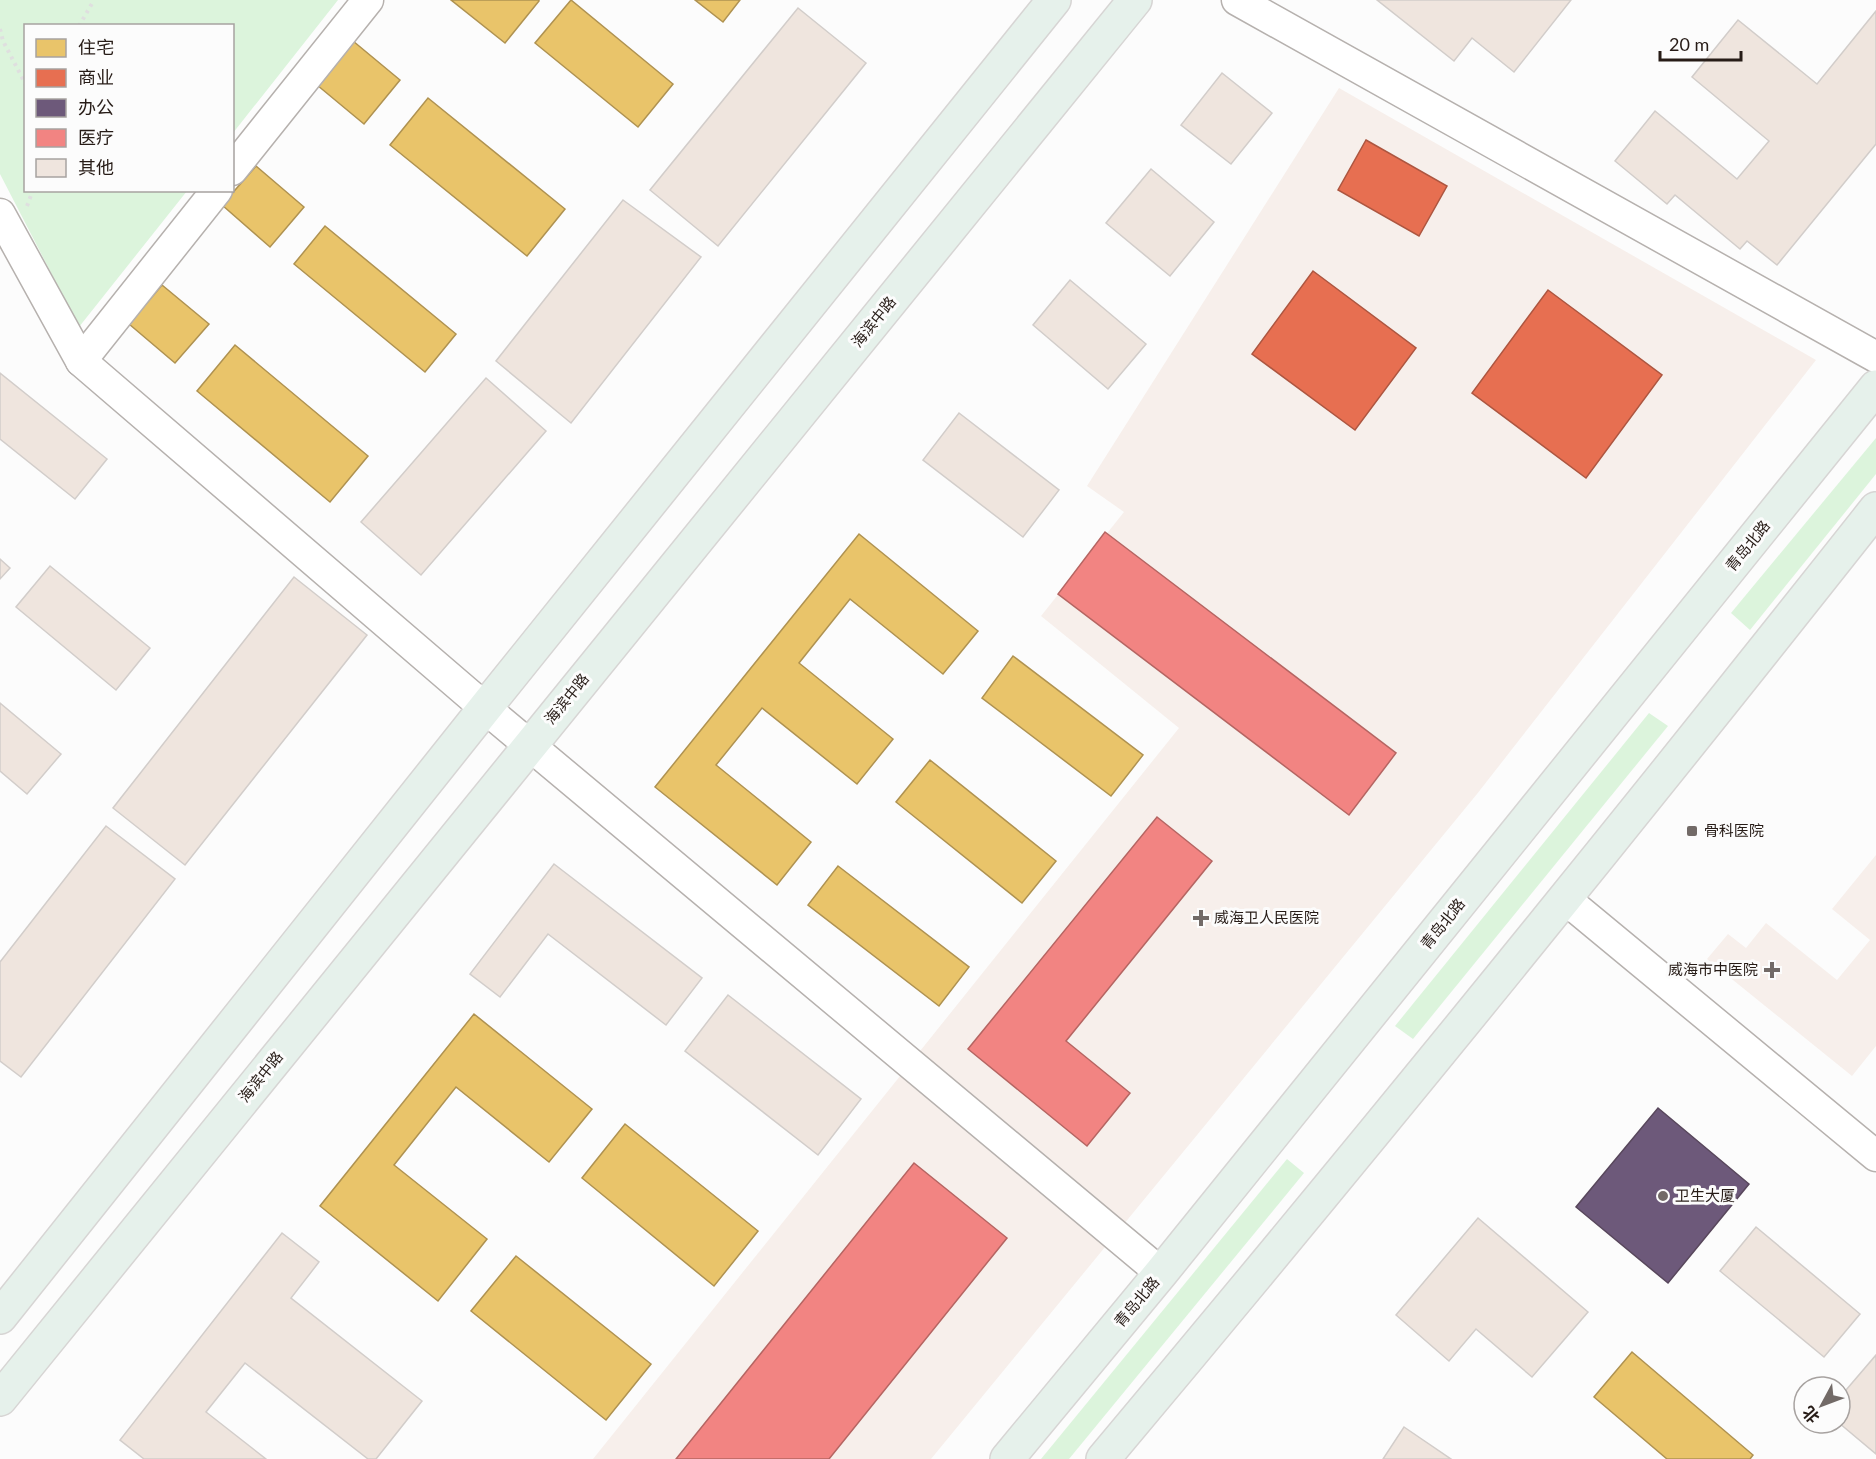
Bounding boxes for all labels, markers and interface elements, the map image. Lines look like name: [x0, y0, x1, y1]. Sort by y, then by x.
legend: [24, 24, 234, 192]
scale bar: [1660, 24, 1741, 62]
text: 20 m: [1669, 33, 1709, 55]
text: 住宅: [78, 36, 114, 58]
text: 商业: [78, 66, 114, 88]
text: 办公: [78, 96, 114, 118]
text: 医疗: [78, 126, 114, 148]
text: 其他: [78, 156, 114, 178]
street label: 海滨中路: [847, 292, 899, 350]
street label: 青岛北路: [1721, 516, 1773, 574]
street label: 海滨中路: [540, 669, 592, 727]
place label: 骨科医院: [1704, 821, 1764, 839]
marker: 骨科医院: [1685, 824, 1699, 838]
street label: 青岛北路: [1416, 894, 1468, 952]
place label: 威海卫人民医院: [1214, 908, 1319, 926]
marker: 威海卫人民医院: [1192, 909, 1210, 927]
place label: 威海市中医院: [1668, 960, 1758, 978]
marker: 威海市中医院: [1763, 961, 1781, 979]
street label: 海滨中路: [234, 1047, 286, 1105]
place label: 卫生大厦: [1675, 1186, 1735, 1204]
marker: 卫生大厦: [1656, 1189, 1670, 1203]
street label: 青岛北路: [1110, 1273, 1162, 1330]
north arrow: [1792, 1375, 1852, 1435]
text: 北: [1798, 1403, 1823, 1427]

